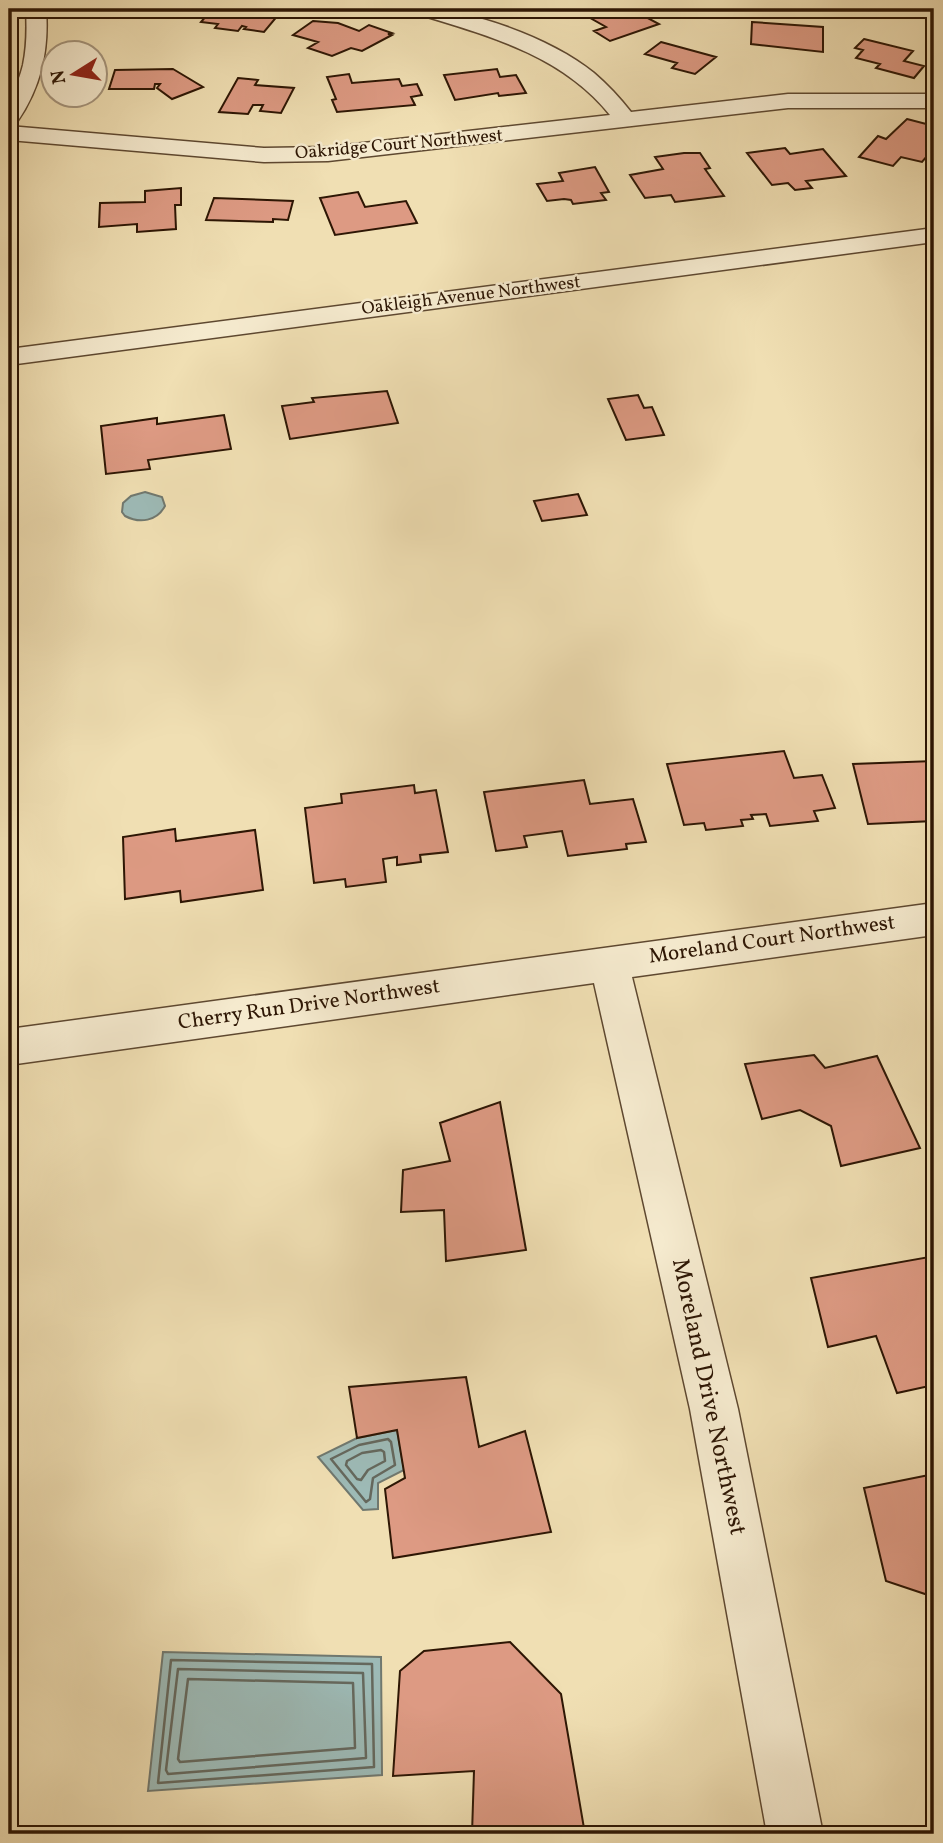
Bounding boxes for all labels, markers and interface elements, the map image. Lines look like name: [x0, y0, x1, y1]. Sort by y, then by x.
north arrow: [38, 38, 108, 108]
text: N: [45, 67, 73, 86]
street label: Oakridge Court Northwest: [294, 123, 504, 167]
street label: Oakleigh Avenue Northwest: [360, 270, 582, 322]
street label: Moreland Court Northwest: [647, 908, 897, 972]
street label: Cherry Run Drive Northwest: [176, 972, 442, 1038]
street label: Moreland Drive Northwest: [662, 1256, 754, 1538]

